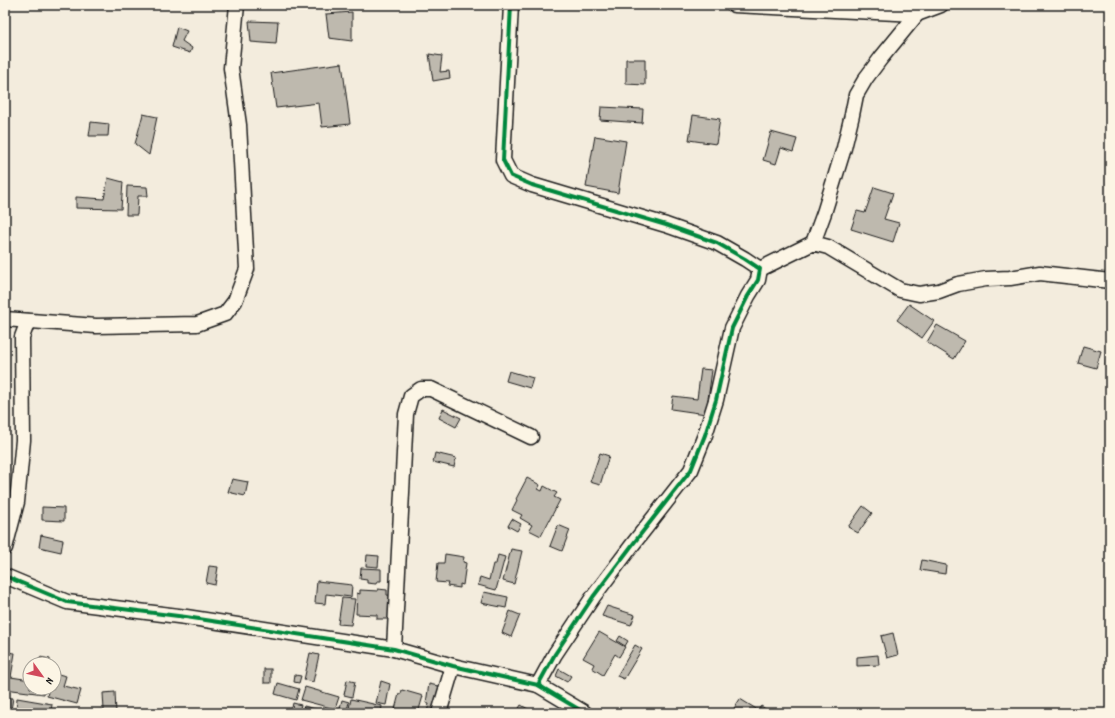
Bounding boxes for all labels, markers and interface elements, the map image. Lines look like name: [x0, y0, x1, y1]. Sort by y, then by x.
north arrow: [22, 656, 62, 696]
text: N: [40, 674, 57, 687]

